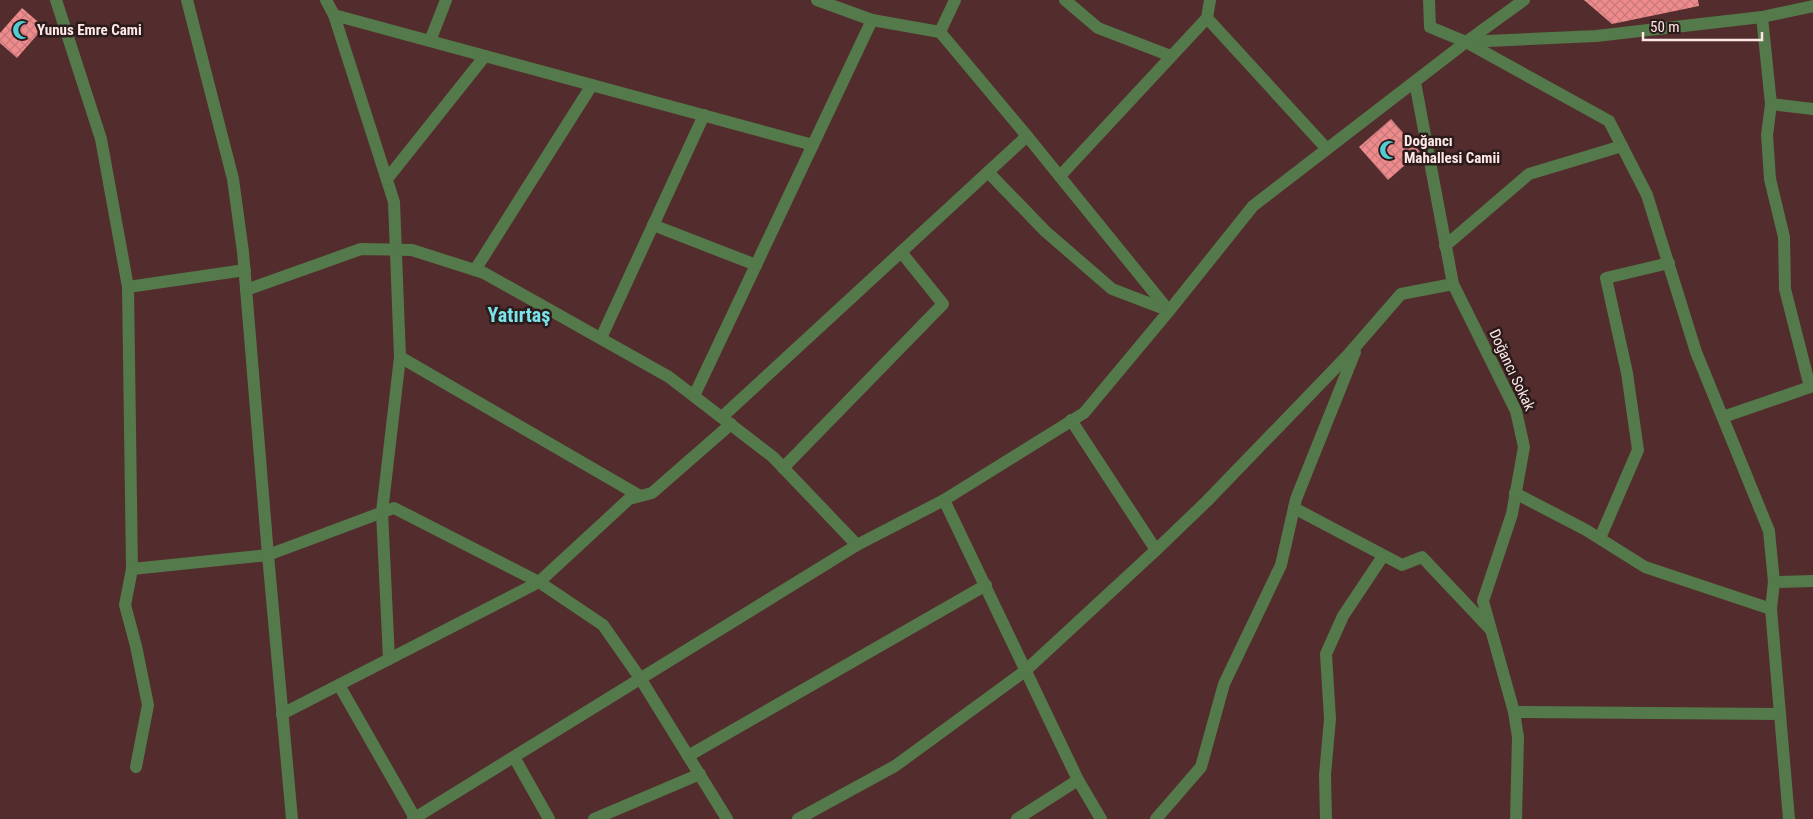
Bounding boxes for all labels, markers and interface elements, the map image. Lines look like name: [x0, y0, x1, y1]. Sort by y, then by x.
scale bar: [1643, 10, 1762, 42]
text: 50 m: [1650, 18, 1680, 36]
mosque icon: Yunus Emre Cami: [11, 19, 33, 41]
place label: Yunus Emre Cami: [37, 21, 142, 39]
place label: Doğancı Mahallesi Camii: [1404, 132, 1500, 167]
mosque icon: Doğancı Mahallesi Camii: [1378, 139, 1400, 161]
district label: Yatırtaş: [488, 303, 550, 327]
street label: Doğancı Sokak: [1485, 326, 1539, 414]

